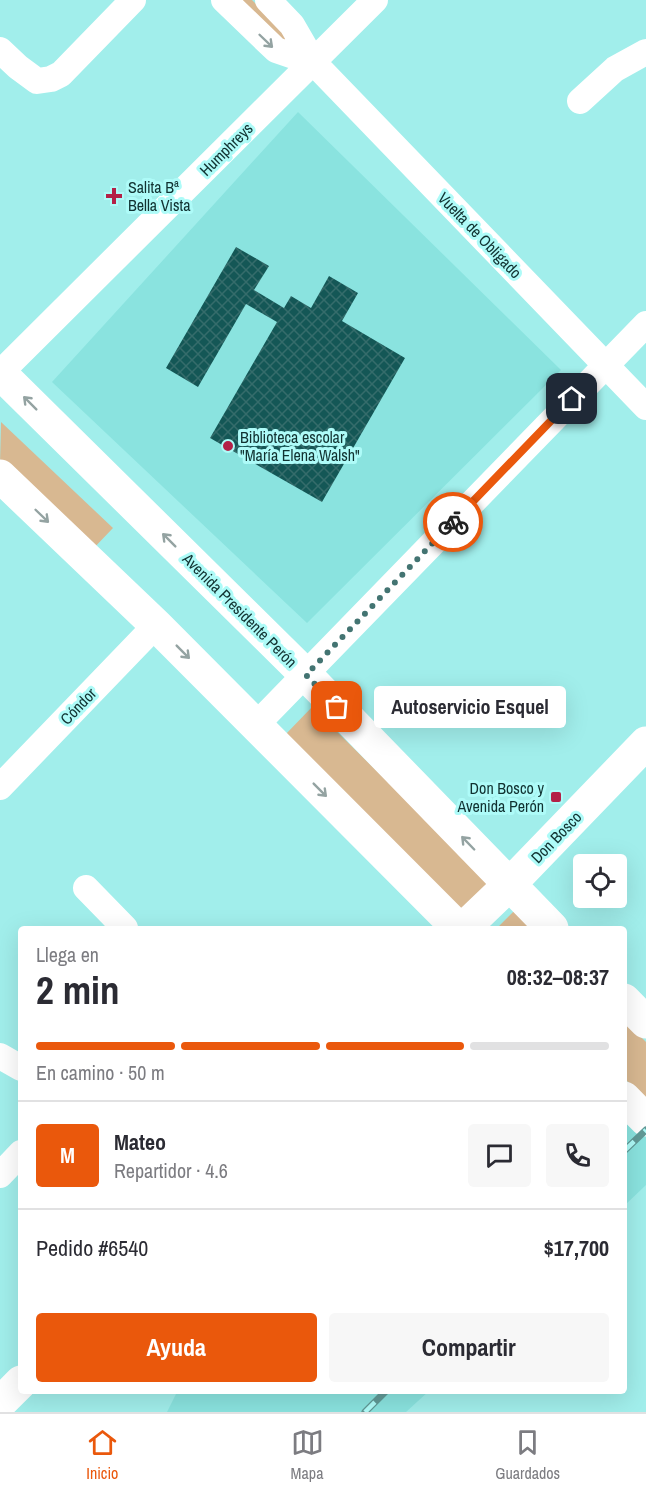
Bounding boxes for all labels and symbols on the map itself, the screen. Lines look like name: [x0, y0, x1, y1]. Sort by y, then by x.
one-way arrow: [259, 34, 274, 48]
street label: Humphreys: [195, 118, 257, 180]
place label: Salita Bª Bella Vista: [128, 176, 191, 216]
marker: Salita Bª Bella Vista: [105, 187, 123, 205]
street label: Vuelta de Obligado: [433, 187, 527, 283]
pin: [546, 373, 597, 424]
one-way arrow: [23, 396, 38, 410]
place label: Biblioteca escolar "María Elena Walsh": [240, 426, 360, 466]
marker: Biblioteca escolar "María Elena Walsh": [221, 439, 235, 453]
courier: [423, 492, 483, 552]
one-way arrow: [35, 509, 50, 524]
one-way arrow: [162, 533, 177, 547]
street label: Avenida Presidente Perón: [177, 547, 302, 672]
one-way arrow: [175, 644, 190, 659]
pin: [311, 681, 362, 732]
street label: Cóndor: [55, 682, 101, 729]
callout: Autoservicio Esquel: [373, 686, 565, 728]
place label: Don Bosco y Avenida Perón: [456, 777, 544, 817]
one-way arrow: [313, 782, 328, 797]
marker: Don Bosco y Avenida Perón: [549, 790, 563, 804]
street label: Don Bosco: [526, 806, 586, 868]
one-way arrow: [461, 836, 476, 851]

